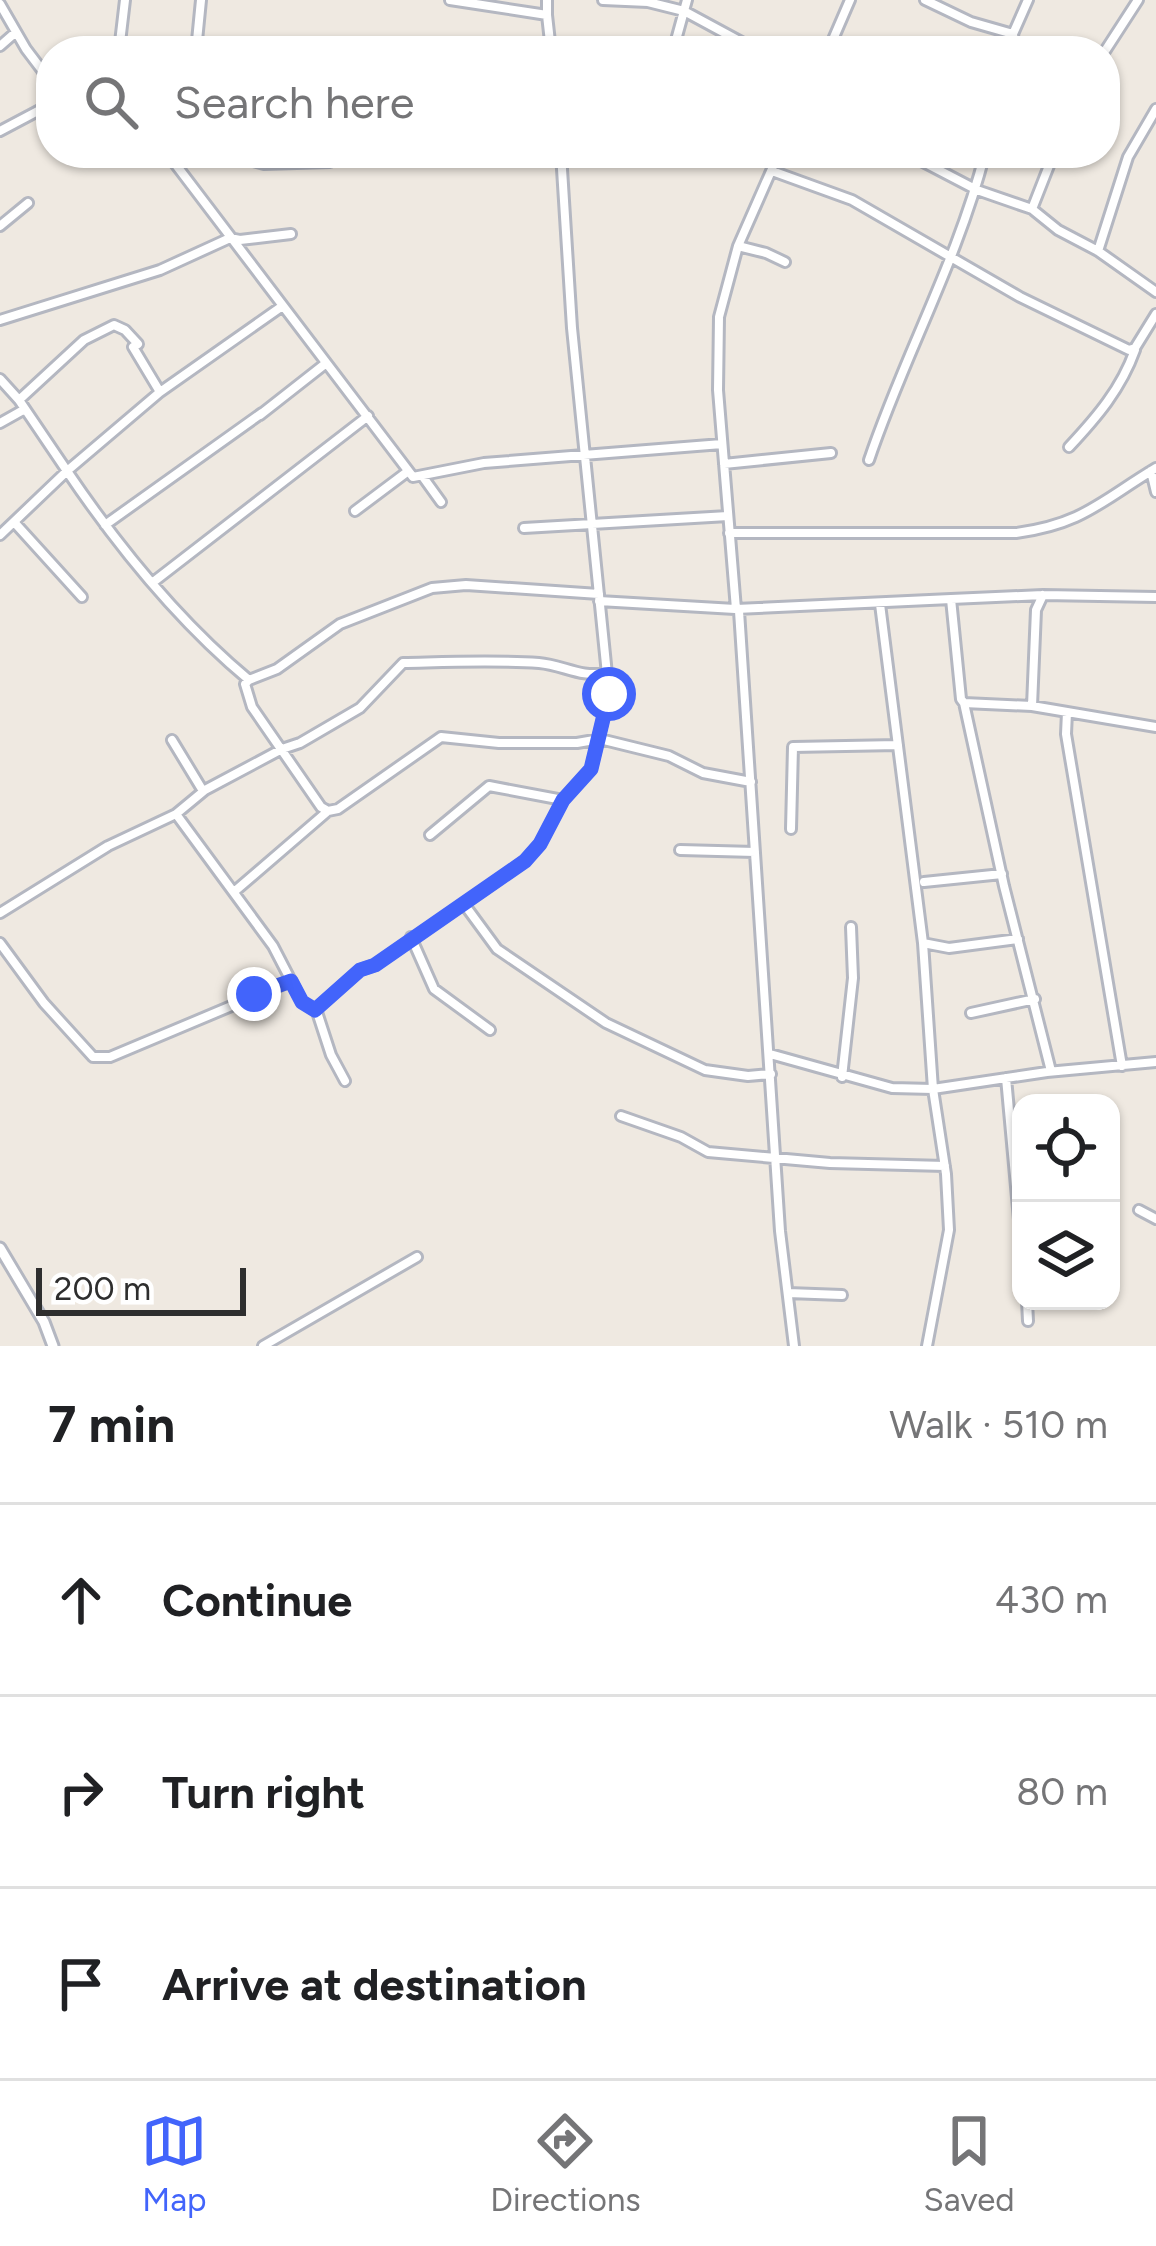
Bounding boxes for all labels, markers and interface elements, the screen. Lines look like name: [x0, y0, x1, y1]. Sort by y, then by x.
search box: [36, 36, 1120, 168]
icon: search: [78, 69, 144, 135]
text: Search here: [174, 75, 414, 129]
route start: [582, 667, 636, 721]
route end: [227, 967, 281, 1021]
map controls: [1012, 1094, 1120, 1310]
button: locate: [1012, 1094, 1120, 1202]
button: layers: [1012, 1202, 1120, 1310]
scale bar: [36, 1262, 246, 1315]
text: 200 m: [54, 1269, 151, 1308]
text: 7 min: [48, 1394, 175, 1455]
text: Walk · 510 m: [889, 1401, 1108, 1448]
icon: ahead: [48, 1567, 114, 1633]
text: Continue: [162, 1573, 352, 1627]
text: 430 m: [995, 1576, 1108, 1623]
icon: right: [48, 1759, 114, 1825]
text: Turn right: [162, 1765, 365, 1819]
text: 80 m: [1016, 1768, 1108, 1815]
icon: arrive: [48, 1951, 114, 2017]
text: Arrive at destination: [162, 1957, 586, 2011]
tab: Map: [141, 2108, 207, 2219]
tab: Directions: [490, 2108, 641, 2219]
tab: Saved: [924, 2108, 1015, 2219]

